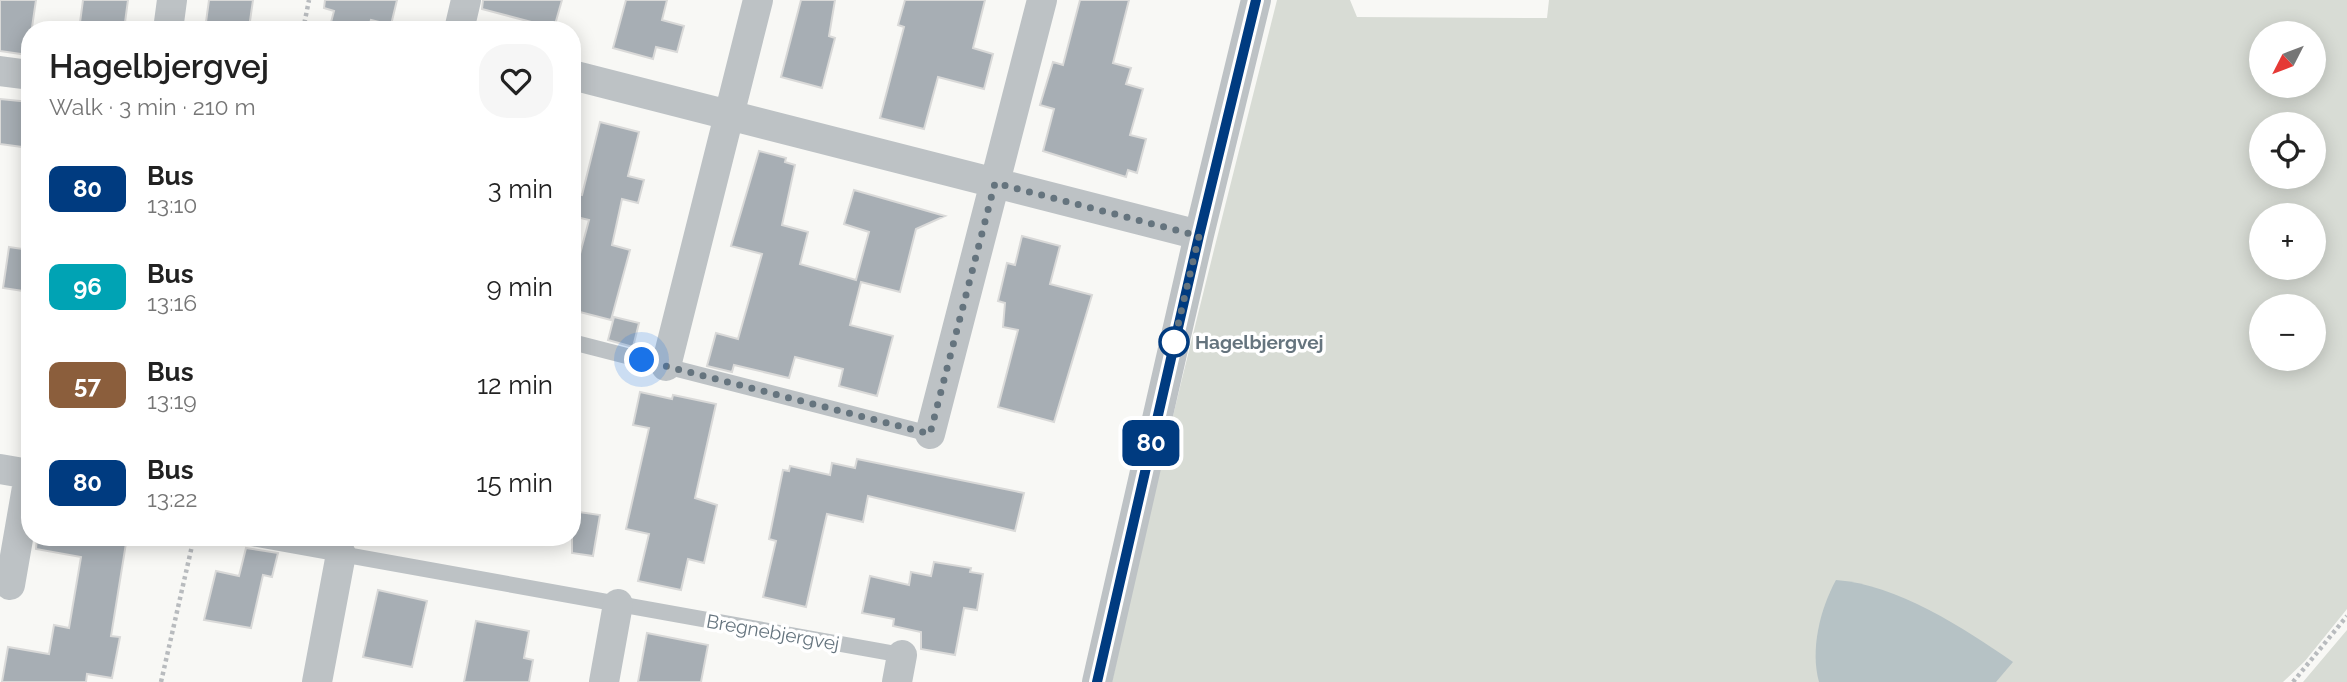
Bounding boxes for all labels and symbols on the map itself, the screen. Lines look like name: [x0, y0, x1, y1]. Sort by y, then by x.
north arrow: [2249, 21, 2326, 98]
marker: Hagelbjergvej: [1159, 327, 1189, 357]
place label: Hagelbjergvej: [1195, 331, 1324, 353]
your location: [624, 342, 659, 377]
line badge: 80: [1120, 420, 1182, 466]
street label: Bregnebjergvej: [705, 609, 841, 655]

